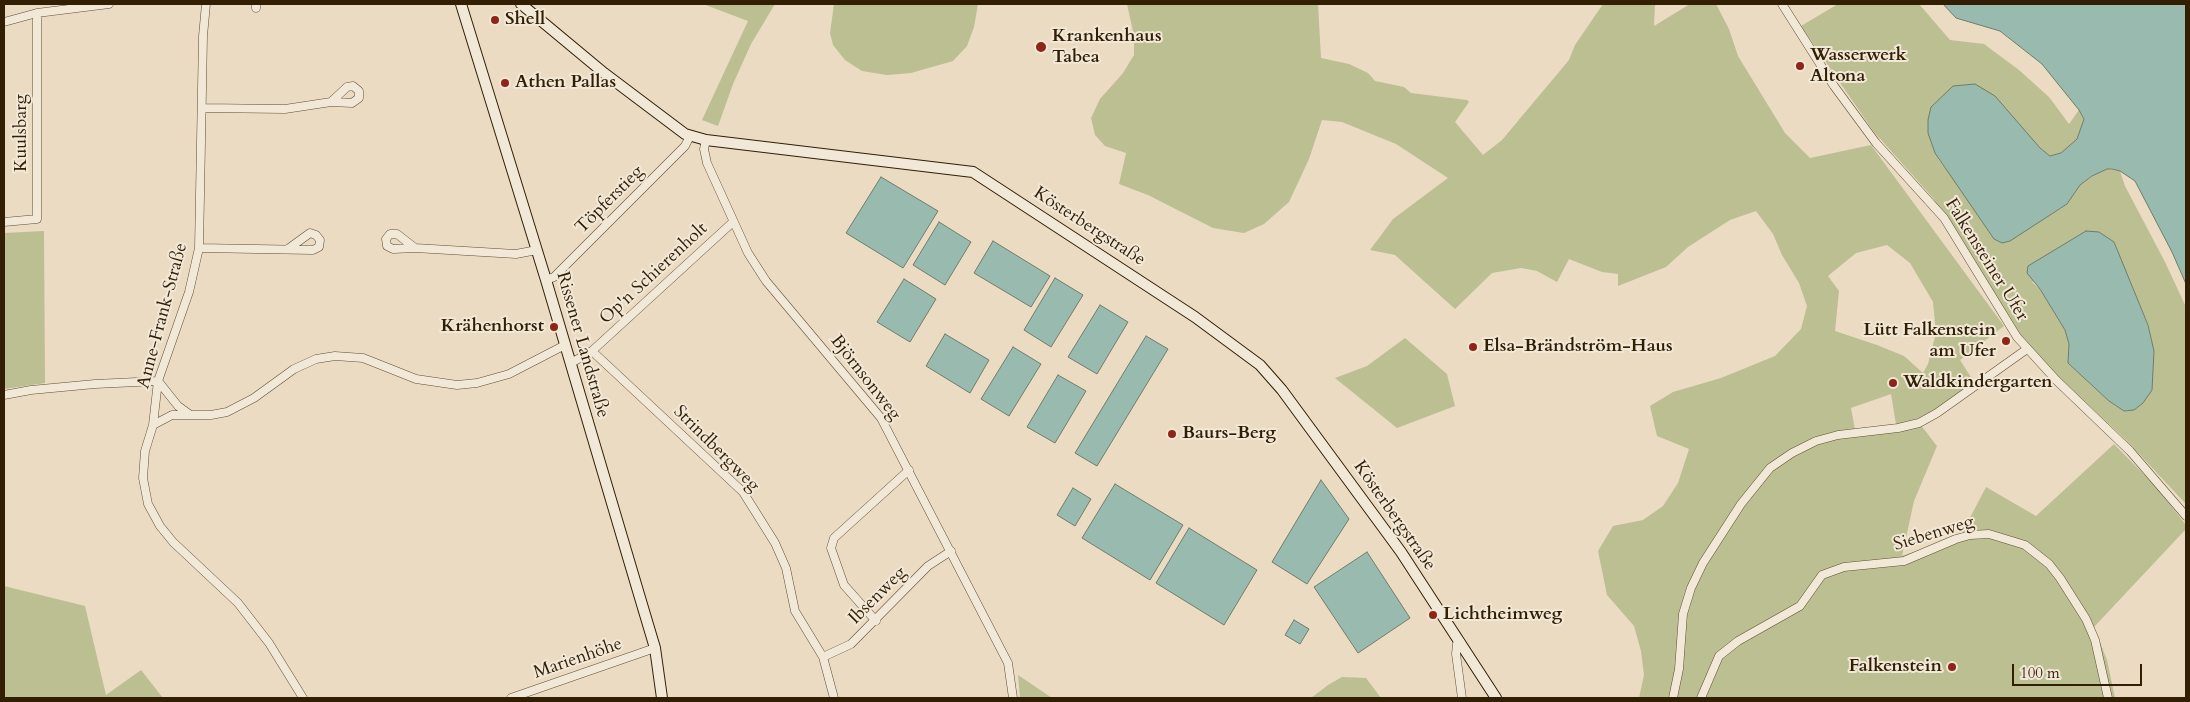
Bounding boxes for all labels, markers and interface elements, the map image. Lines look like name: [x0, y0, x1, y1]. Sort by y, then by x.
place label: Shell: [505, 9, 545, 31]
marker: Shell: [489, 14, 501, 26]
place label: Krankenhaus Tabea: [1052, 26, 1162, 68]
marker: Krankenhaus Tabea: [1034, 40, 1048, 54]
place label: Wasserwerk Altona: [1810, 45, 1907, 88]
marker: Wasserwerk Altona: [1794, 60, 1806, 72]
place label: Athen Pallas: [515, 72, 616, 94]
marker: Athen Pallas: [499, 77, 511, 89]
street label: Kuulsbarg: [11, 94, 33, 172]
street label: Töpferstieg: [571, 161, 649, 239]
street label: Kösterbergstraße: [1029, 183, 1149, 271]
street label: Falkensteiner Ufer: [1940, 195, 2032, 325]
street label: Op'n Schierenholt: [596, 219, 712, 329]
street label: Anne-Frank-Straße: [133, 241, 193, 391]
street label: Rissener Landstraße: [551, 269, 613, 421]
place label: Krähenhorst: [441, 316, 544, 338]
place label: Lütt Falkenstein am Ufer: [1863, 320, 1996, 362]
marker: Krähenhorst: [548, 321, 560, 333]
street label: Björnsonweg: [825, 331, 905, 425]
marker: Lütt Falkenstein am Ufer: [2000, 335, 2012, 347]
place label: Elsa-Brändström-Haus: [1483, 336, 1673, 358]
marker: Elsa-Brändström-Haus: [1467, 341, 1479, 353]
place label: Waldkindergarten: [1903, 372, 2053, 394]
marker: Waldkindergarten: [1887, 377, 1899, 389]
street label: Strindbergweg: [668, 401, 764, 497]
place label: Baurs-Berg: [1182, 423, 1276, 445]
marker: Baurs-Berg: [1166, 428, 1178, 440]
street label: Kösterbergstraße: [1348, 457, 1440, 575]
street label: Siebenweg: [1891, 512, 1977, 556]
street label: Ibsenweg: [845, 563, 911, 629]
place label: Lichtheimweg: [1443, 604, 1562, 626]
marker: Lichtheimweg: [1427, 609, 1439, 621]
street label: Marienhöhe: [531, 634, 625, 684]
scale bar: [2015, 654, 2145, 686]
place label: Falkenstein: [1849, 656, 1942, 678]
marker: Falkenstein: [1946, 661, 1958, 673]
text: 100 m: [2020, 663, 2060, 683]

